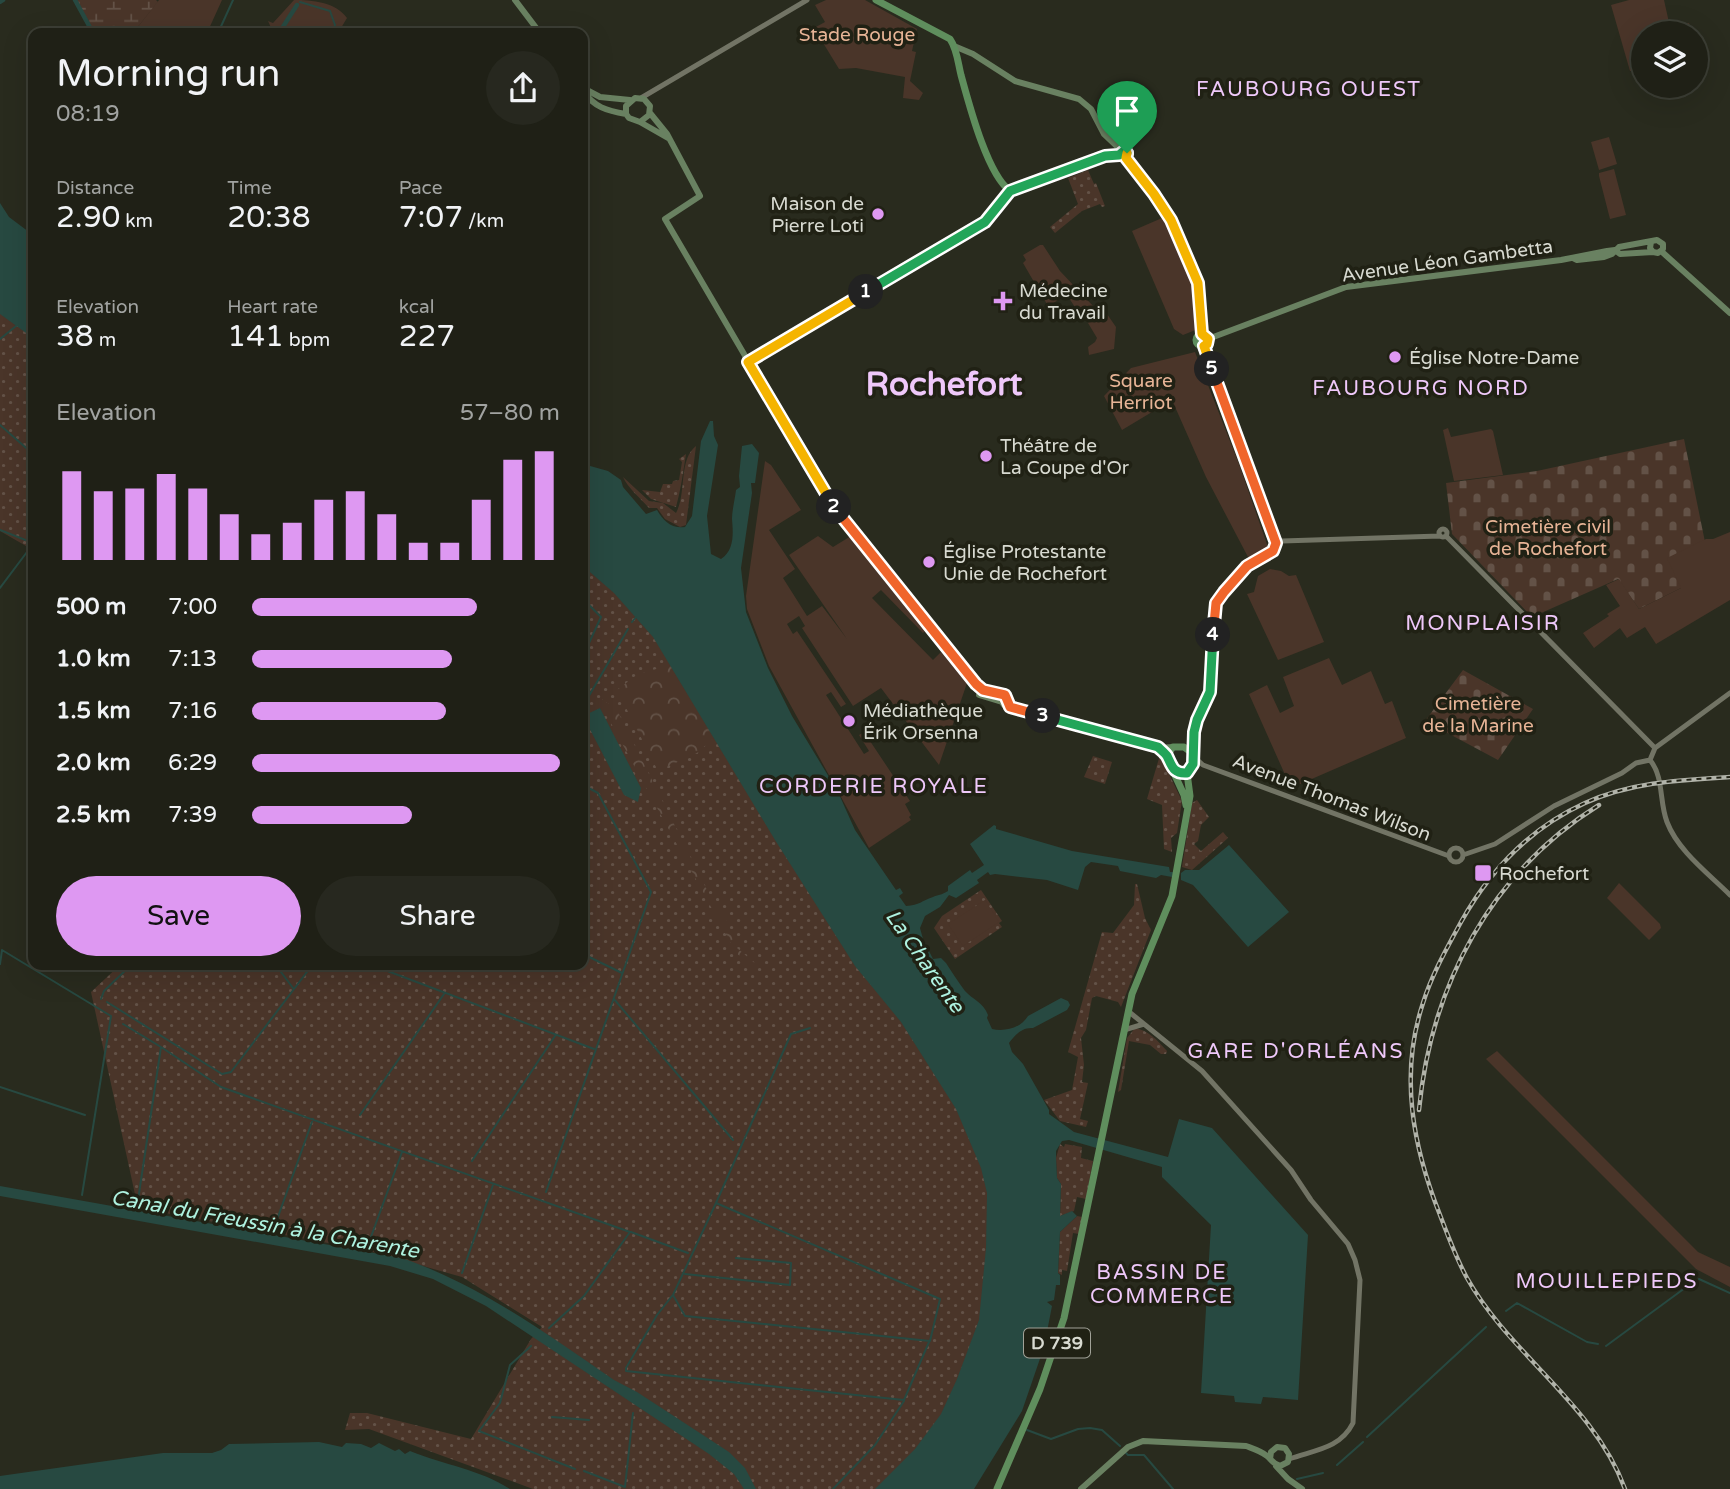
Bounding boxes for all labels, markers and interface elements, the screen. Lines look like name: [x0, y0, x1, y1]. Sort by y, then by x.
map controls: [1631, 21, 1708, 98]
button: layers: [1631, 21, 1708, 98]
park label: Stade Rouge: [799, 24, 915, 46]
text: Morning run: [56, 51, 280, 97]
button: share: [486, 51, 560, 125]
district label: FAUBOURG OUEST: [1196, 77, 1422, 102]
pin: [1097, 81, 1157, 153]
icon: arrive: [1108, 92, 1146, 130]
text: 08:19: [56, 100, 120, 128]
text: Distance: [56, 177, 134, 199]
text: Time: [227, 177, 272, 199]
text: Pace: [399, 177, 442, 199]
place label: Maison de Pierre Loti: [770, 193, 864, 237]
text: 2.90: [56, 199, 120, 236]
text: 20:38: [227, 199, 311, 236]
text: 7:07: [399, 199, 463, 236]
marker: Maison de Pierre Loti: [870, 206, 886, 222]
text: km: [120, 210, 153, 232]
text: /km: [463, 210, 504, 232]
street label: Avenue Léon Gambetta: [1340, 235, 1554, 287]
pin: 1: [848, 274, 884, 310]
text: 1: [860, 280, 871, 302]
place label: Médecine du Travail: [1019, 280, 1108, 324]
marker: Médecine du Travail: [993, 291, 1013, 311]
text: Elevation: [56, 296, 139, 318]
text: Heart rate: [227, 296, 318, 318]
text: kcal: [399, 296, 434, 318]
text: 38: [56, 318, 94, 355]
text: 141: [227, 318, 284, 355]
text: 227: [399, 318, 455, 355]
text: m: [94, 329, 116, 351]
text: bpm: [284, 329, 330, 351]
place label: Église Notre-Dame: [1409, 347, 1579, 369]
marker: Église Notre-Dame: [1387, 349, 1403, 365]
pin: 5: [1194, 352, 1230, 386]
text: 5: [1206, 357, 1217, 379]
district label: Rochefort: [866, 365, 1023, 404]
park label: Square Herriot: [1109, 370, 1173, 414]
district label: FAUBOURG NORD: [1312, 376, 1530, 401]
text: Elevation: [56, 399, 157, 427]
text: 57–80 m: [460, 399, 560, 427]
place label: Théâtre de La Coupe d'Or: [1000, 435, 1130, 479]
marker: Théâtre de La Coupe d'Or: [978, 448, 994, 464]
pin: 2: [816, 490, 852, 524]
text: 2: [828, 495, 839, 517]
park label: Cimetière civil de Rochefort: [1485, 516, 1611, 560]
place label: Église Protestante Unie de Rochefort: [943, 541, 1107, 585]
marker: Église Protestante Unie de Rochefort: [921, 554, 937, 570]
text: 500 m: [56, 593, 126, 621]
text: 7:00: [168, 593, 217, 621]
district label: MONPLAISIR: [1405, 611, 1561, 636]
pin: 4: [1196, 618, 1230, 652]
text: 4: [1207, 623, 1218, 645]
text: 1.0 km: [56, 645, 131, 673]
text: 7:13: [168, 645, 217, 673]
park label: Cimetière de la Marine: [1422, 693, 1534, 737]
text: 1.5 km: [56, 697, 131, 725]
text: 7:16: [168, 697, 217, 725]
pin: 3: [1026, 698, 1060, 734]
place label: Médiathèque Érik Orsenna: [863, 700, 983, 744]
text: 3: [1037, 704, 1048, 726]
marker: Médiathèque Érik Orsenna: [841, 713, 857, 729]
text: 2.0 km: [56, 749, 131, 777]
text: 6:29: [168, 749, 217, 777]
street label: Avenue Thomas Wilson: [1229, 750, 1434, 846]
district label: CORDERIE ROYALE: [759, 774, 989, 799]
text: 2.5 km: [56, 801, 131, 829]
text: 7:39: [168, 801, 217, 829]
marker: Rochefort: [1473, 863, 1493, 883]
place label: Rochefort: [1499, 863, 1589, 885]
button: Save: [56, 876, 301, 956]
button: Share: [315, 876, 560, 956]
water label: La Charente: [880, 905, 970, 1019]
district label: GARE D'ORLÉANS: [1188, 1039, 1404, 1064]
water label: Canal du Freussin à la Charente: [109, 1185, 422, 1264]
district label: BASSIN DE COMMERCE: [1090, 1260, 1234, 1309]
district label: MOUILLEPIEDS: [1515, 1269, 1699, 1294]
road number: D 739: [1024, 1328, 1090, 1358]

